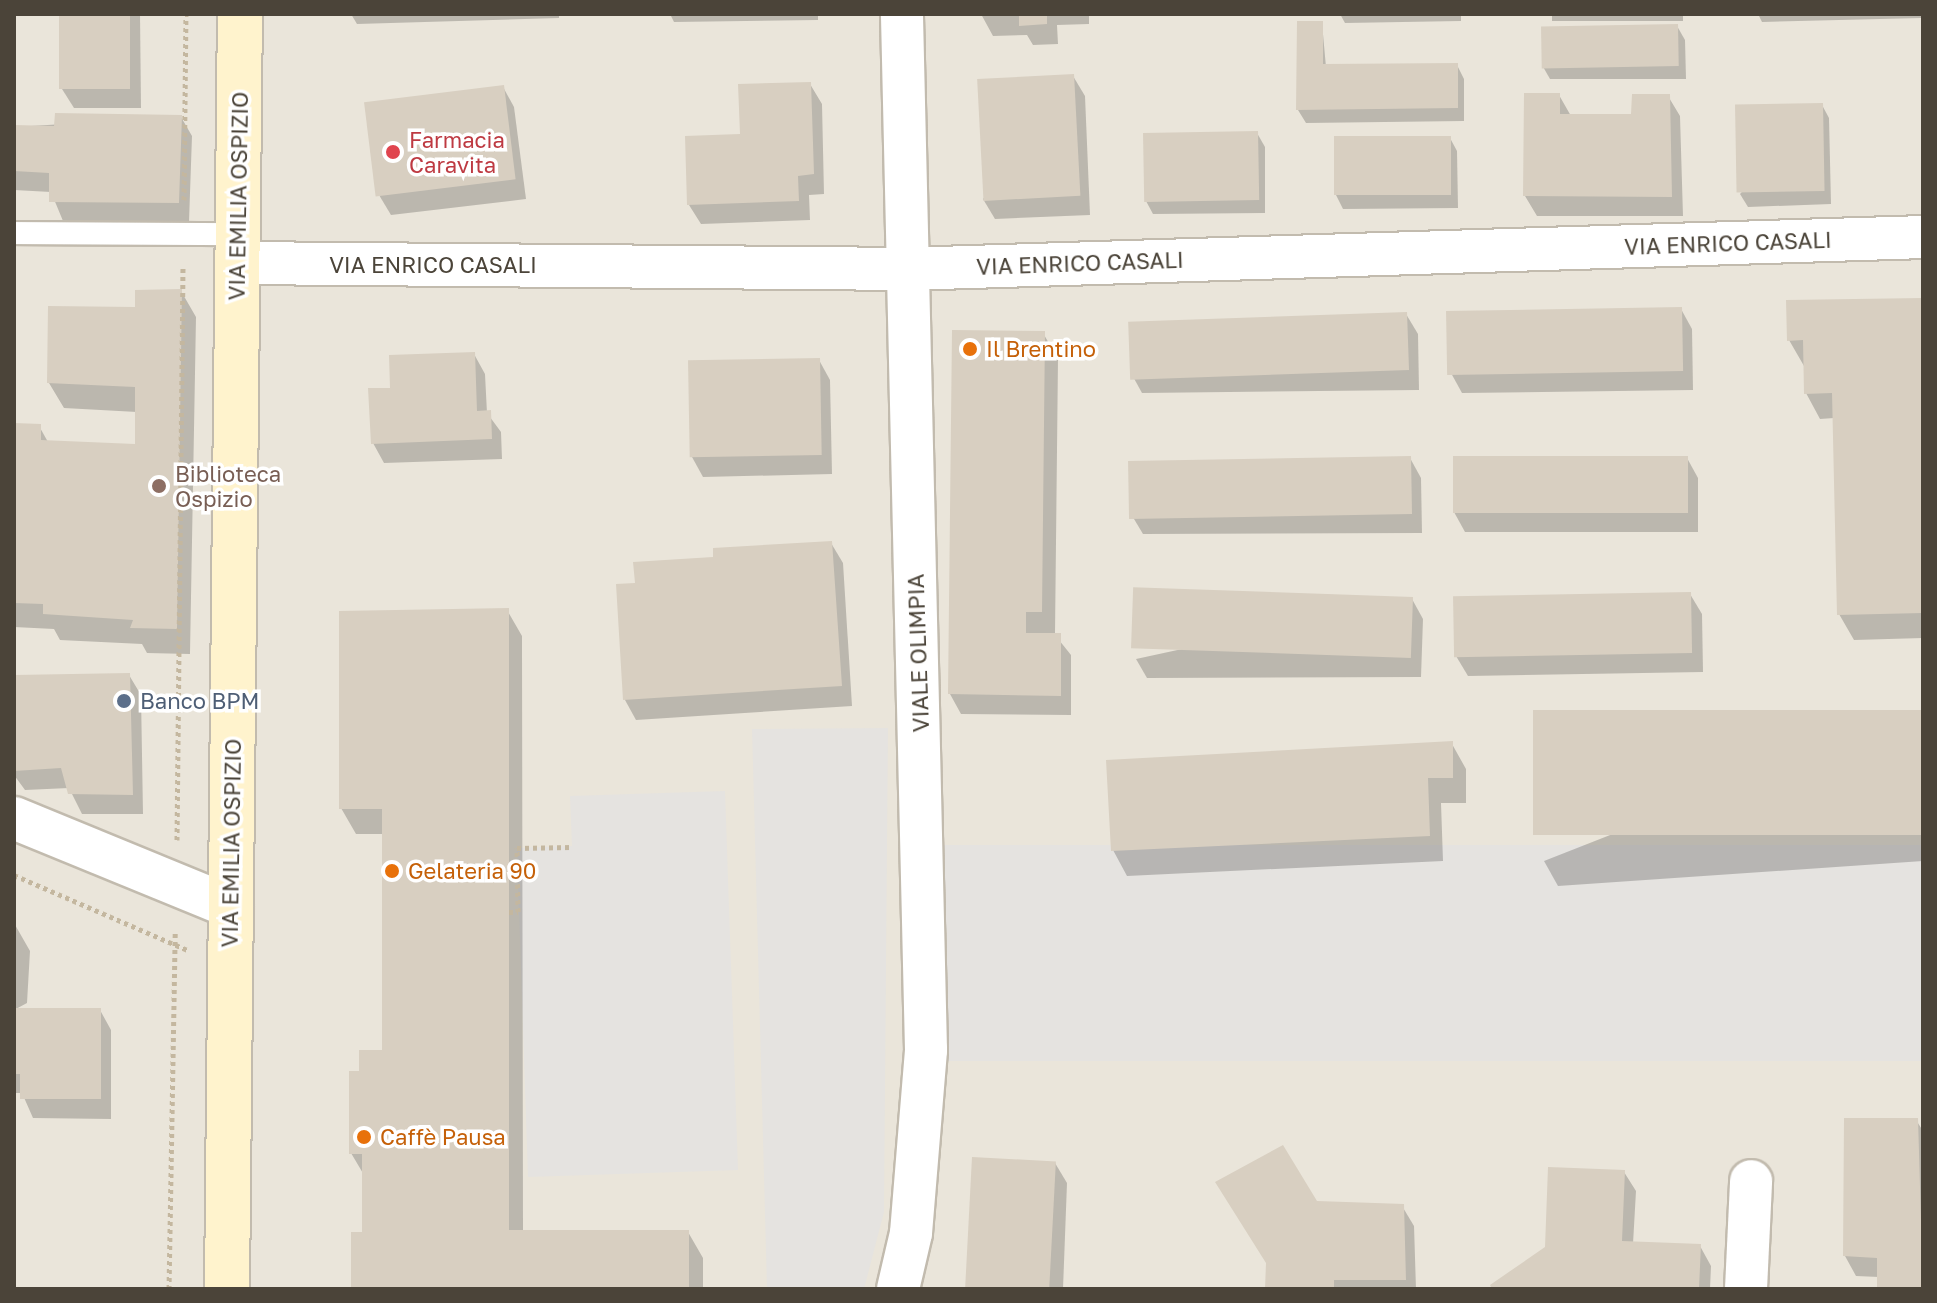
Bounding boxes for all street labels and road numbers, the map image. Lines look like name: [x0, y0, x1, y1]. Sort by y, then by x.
street label: VIA EMILIA OSPIZIO: [223, 91, 253, 301]
street label: VIA ENRICO CASALI: [1624, 226, 1832, 260]
street label: VIA ENRICO CASALI: [976, 246, 1184, 280]
street label: VIA ENRICO CASALI: [329, 252, 537, 278]
street label: VIALE OLIMPIA: [902, 573, 934, 733]
street label: VIA EMILIA OSPIZIO: [216, 738, 246, 948]

